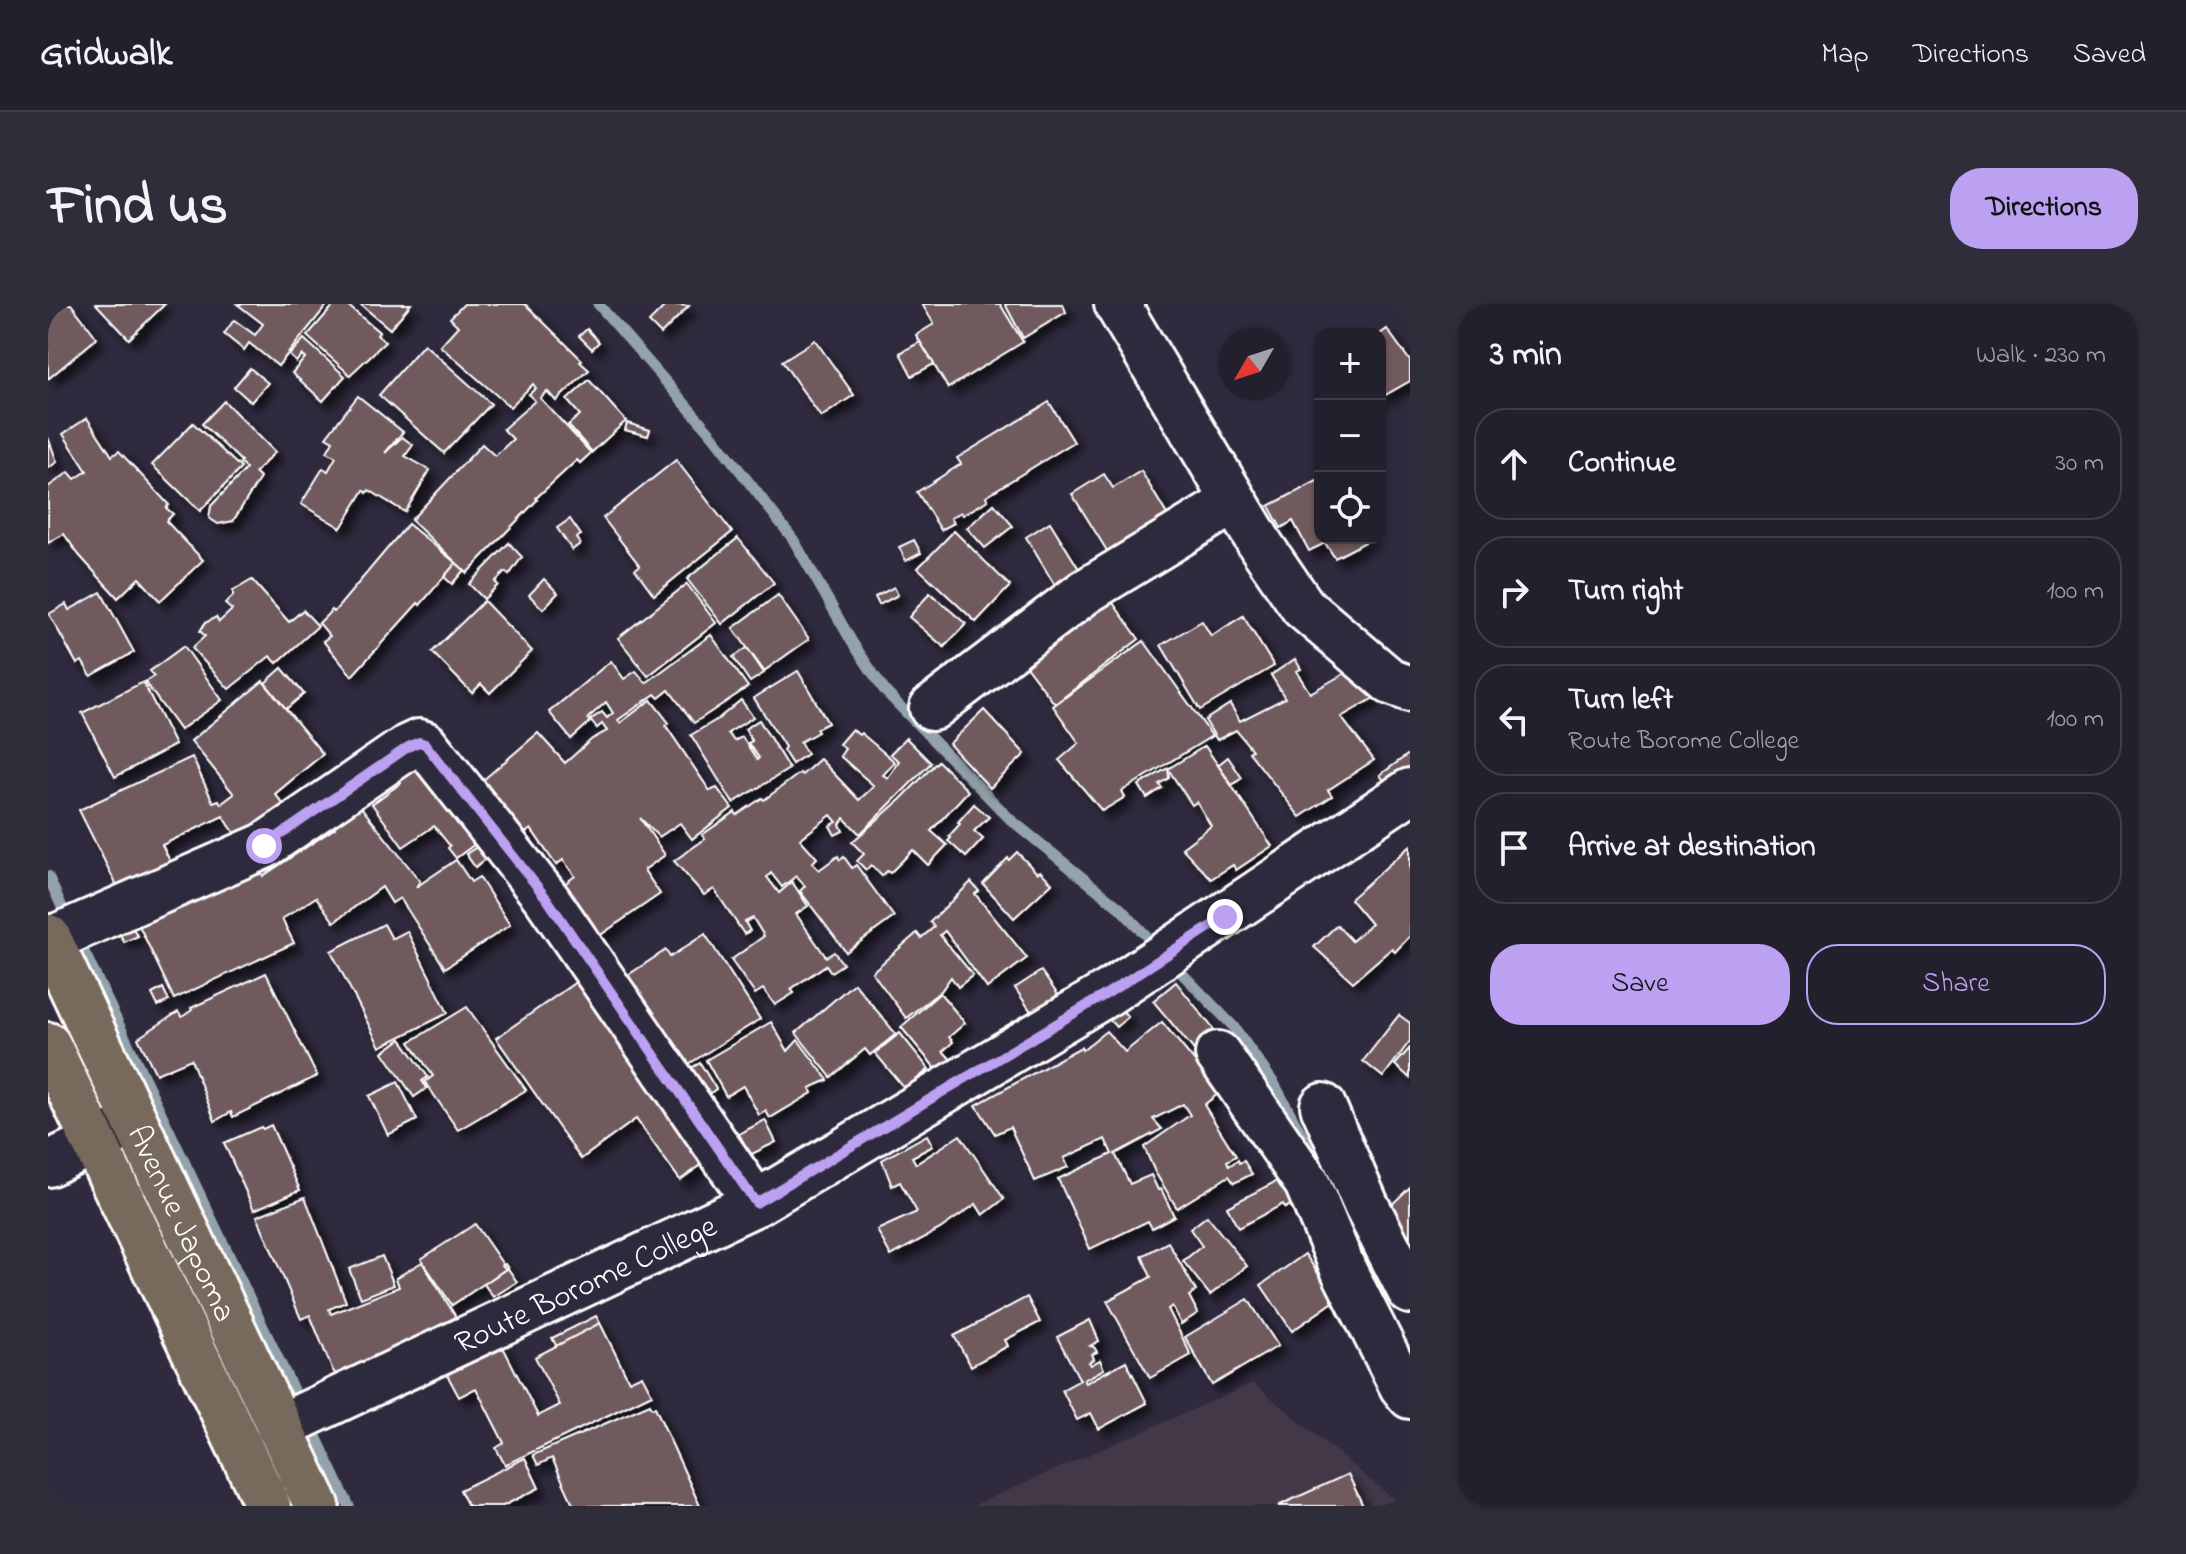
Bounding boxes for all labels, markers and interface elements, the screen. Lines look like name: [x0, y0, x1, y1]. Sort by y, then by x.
text: Gridwalk: [40, 27, 172, 83]
text: Map: [1821, 35, 1869, 76]
text: Directions: [1913, 35, 2029, 76]
text: Saved: [2073, 35, 2146, 76]
text: Find us: [48, 168, 228, 249]
button: Directions: [1950, 168, 2138, 249]
north arrow: [1218, 328, 1290, 400]
map controls: [1314, 328, 1386, 544]
button: +: [1314, 328, 1386, 400]
text: 3 min: [1490, 331, 1562, 381]
text: Walk · 230 m: [1976, 337, 2106, 375]
button: −: [1314, 400, 1386, 472]
icon: ahead: [1492, 442, 1536, 486]
text: Continue: [1568, 442, 1676, 486]
text: 30 m: [2055, 445, 2104, 483]
button: locate: [1314, 472, 1386, 544]
icon: right: [1492, 570, 1536, 614]
text: Turn right: [1568, 570, 1683, 614]
text: 100 m: [2047, 573, 2104, 611]
text: Turn left: [1568, 679, 1673, 723]
icon: left: [1492, 698, 1536, 742]
text: 100 m: [2047, 701, 2104, 739]
text: Route Borome College: [1568, 723, 1799, 761]
icon: arrive: [1492, 826, 1536, 870]
text: Arrive at destination: [1568, 826, 1816, 870]
route start: [246, 828, 282, 864]
route end: [1207, 899, 1243, 935]
button: Save: [1490, 944, 1790, 1025]
button: Share: [1806, 944, 2106, 1025]
street label: Avenue Japoma: [113, 1118, 247, 1330]
street label: Route Borome College: [448, 1204, 726, 1368]

